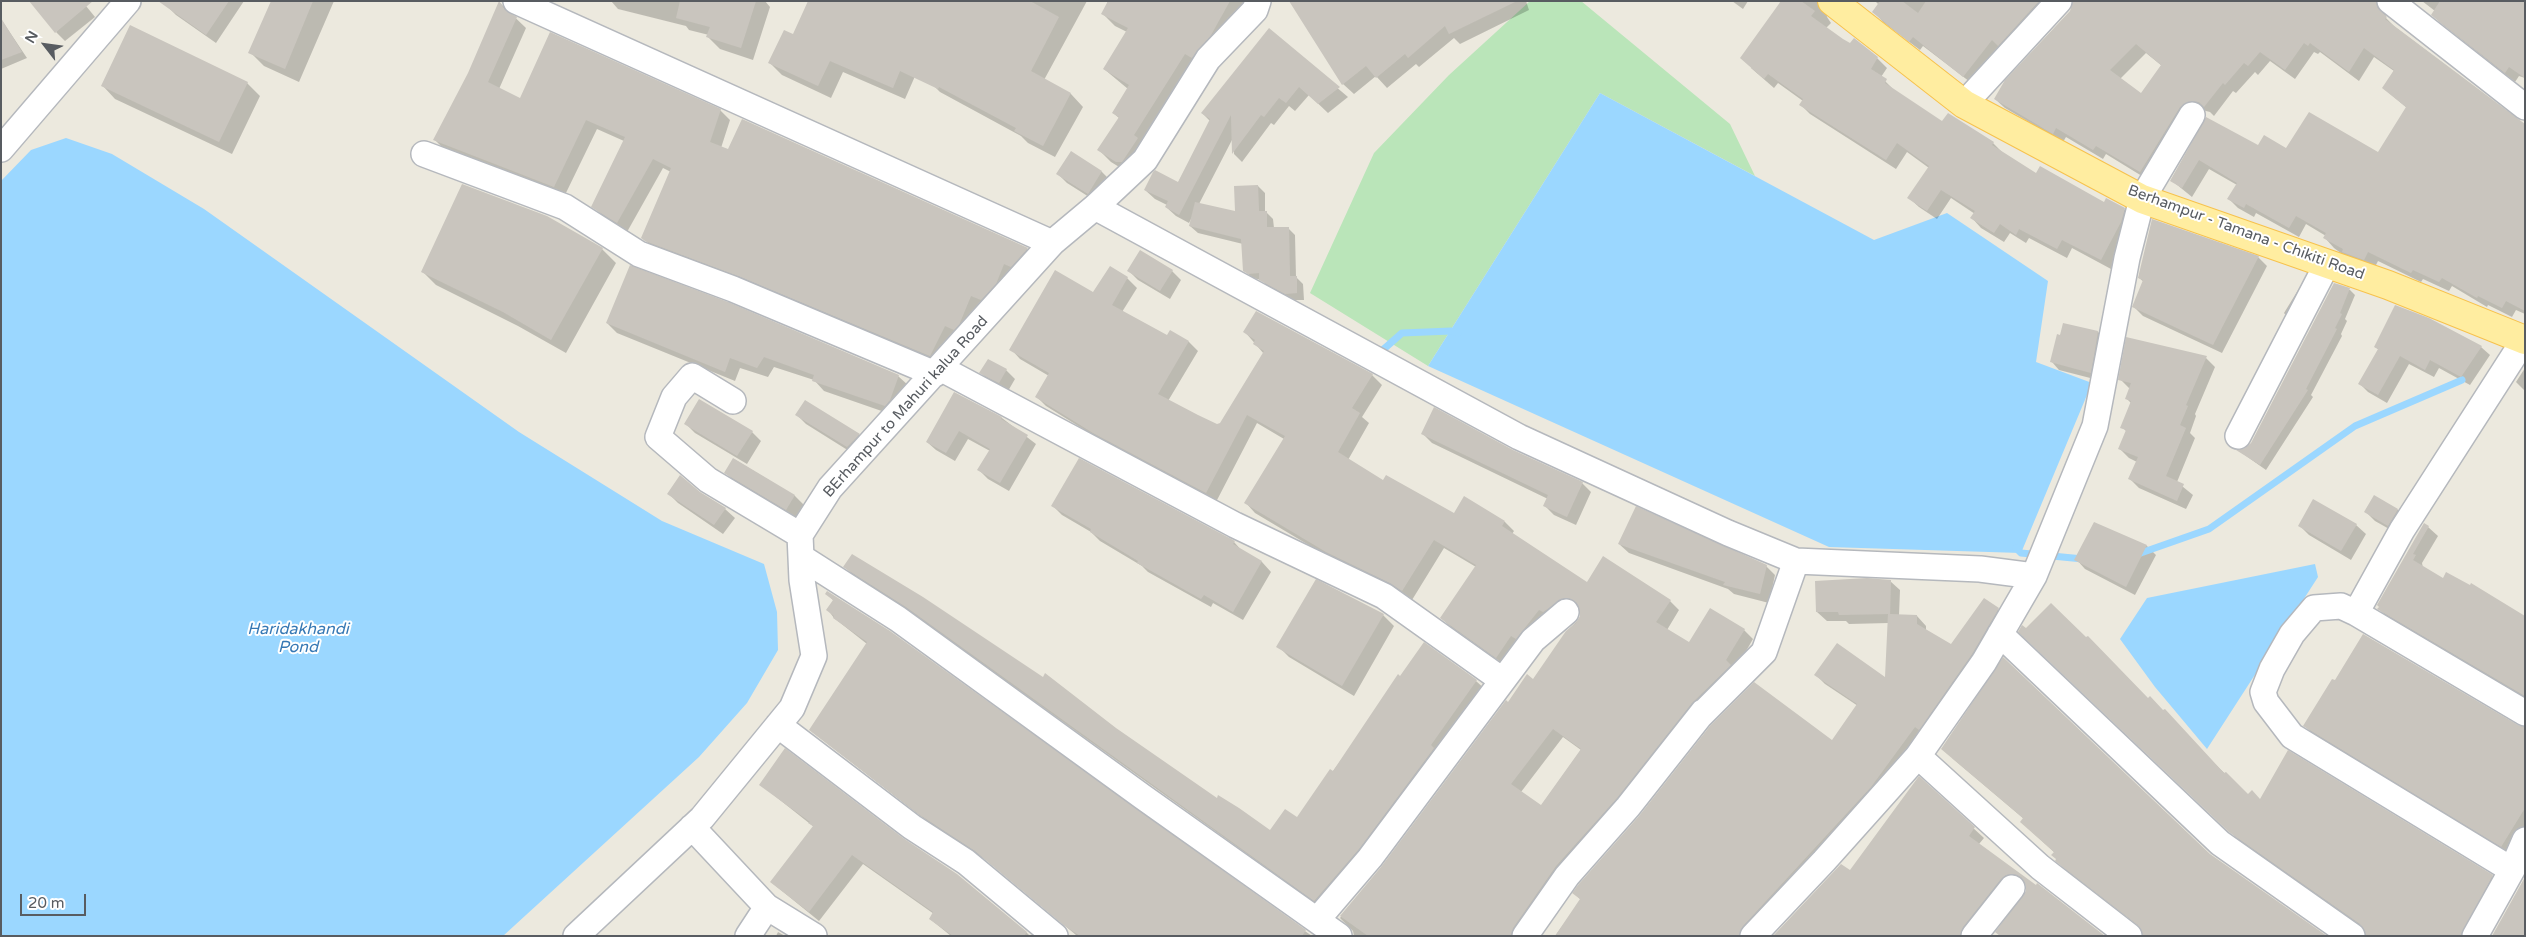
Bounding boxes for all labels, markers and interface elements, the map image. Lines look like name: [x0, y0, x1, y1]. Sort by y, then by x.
north arrow: [20, 20, 70, 70]
text: N: [21, 28, 42, 46]
street label: Berhampur - Tamana - Chikiti Road: [2125, 182, 2367, 284]
street label: BErhampur to Mahuri kalua Road: [820, 313, 992, 501]
water label: Haridakhandi Pond: [247, 620, 349, 658]
scale bar: [22, 884, 89, 916]
text: 20 m: [28, 894, 65, 912]

